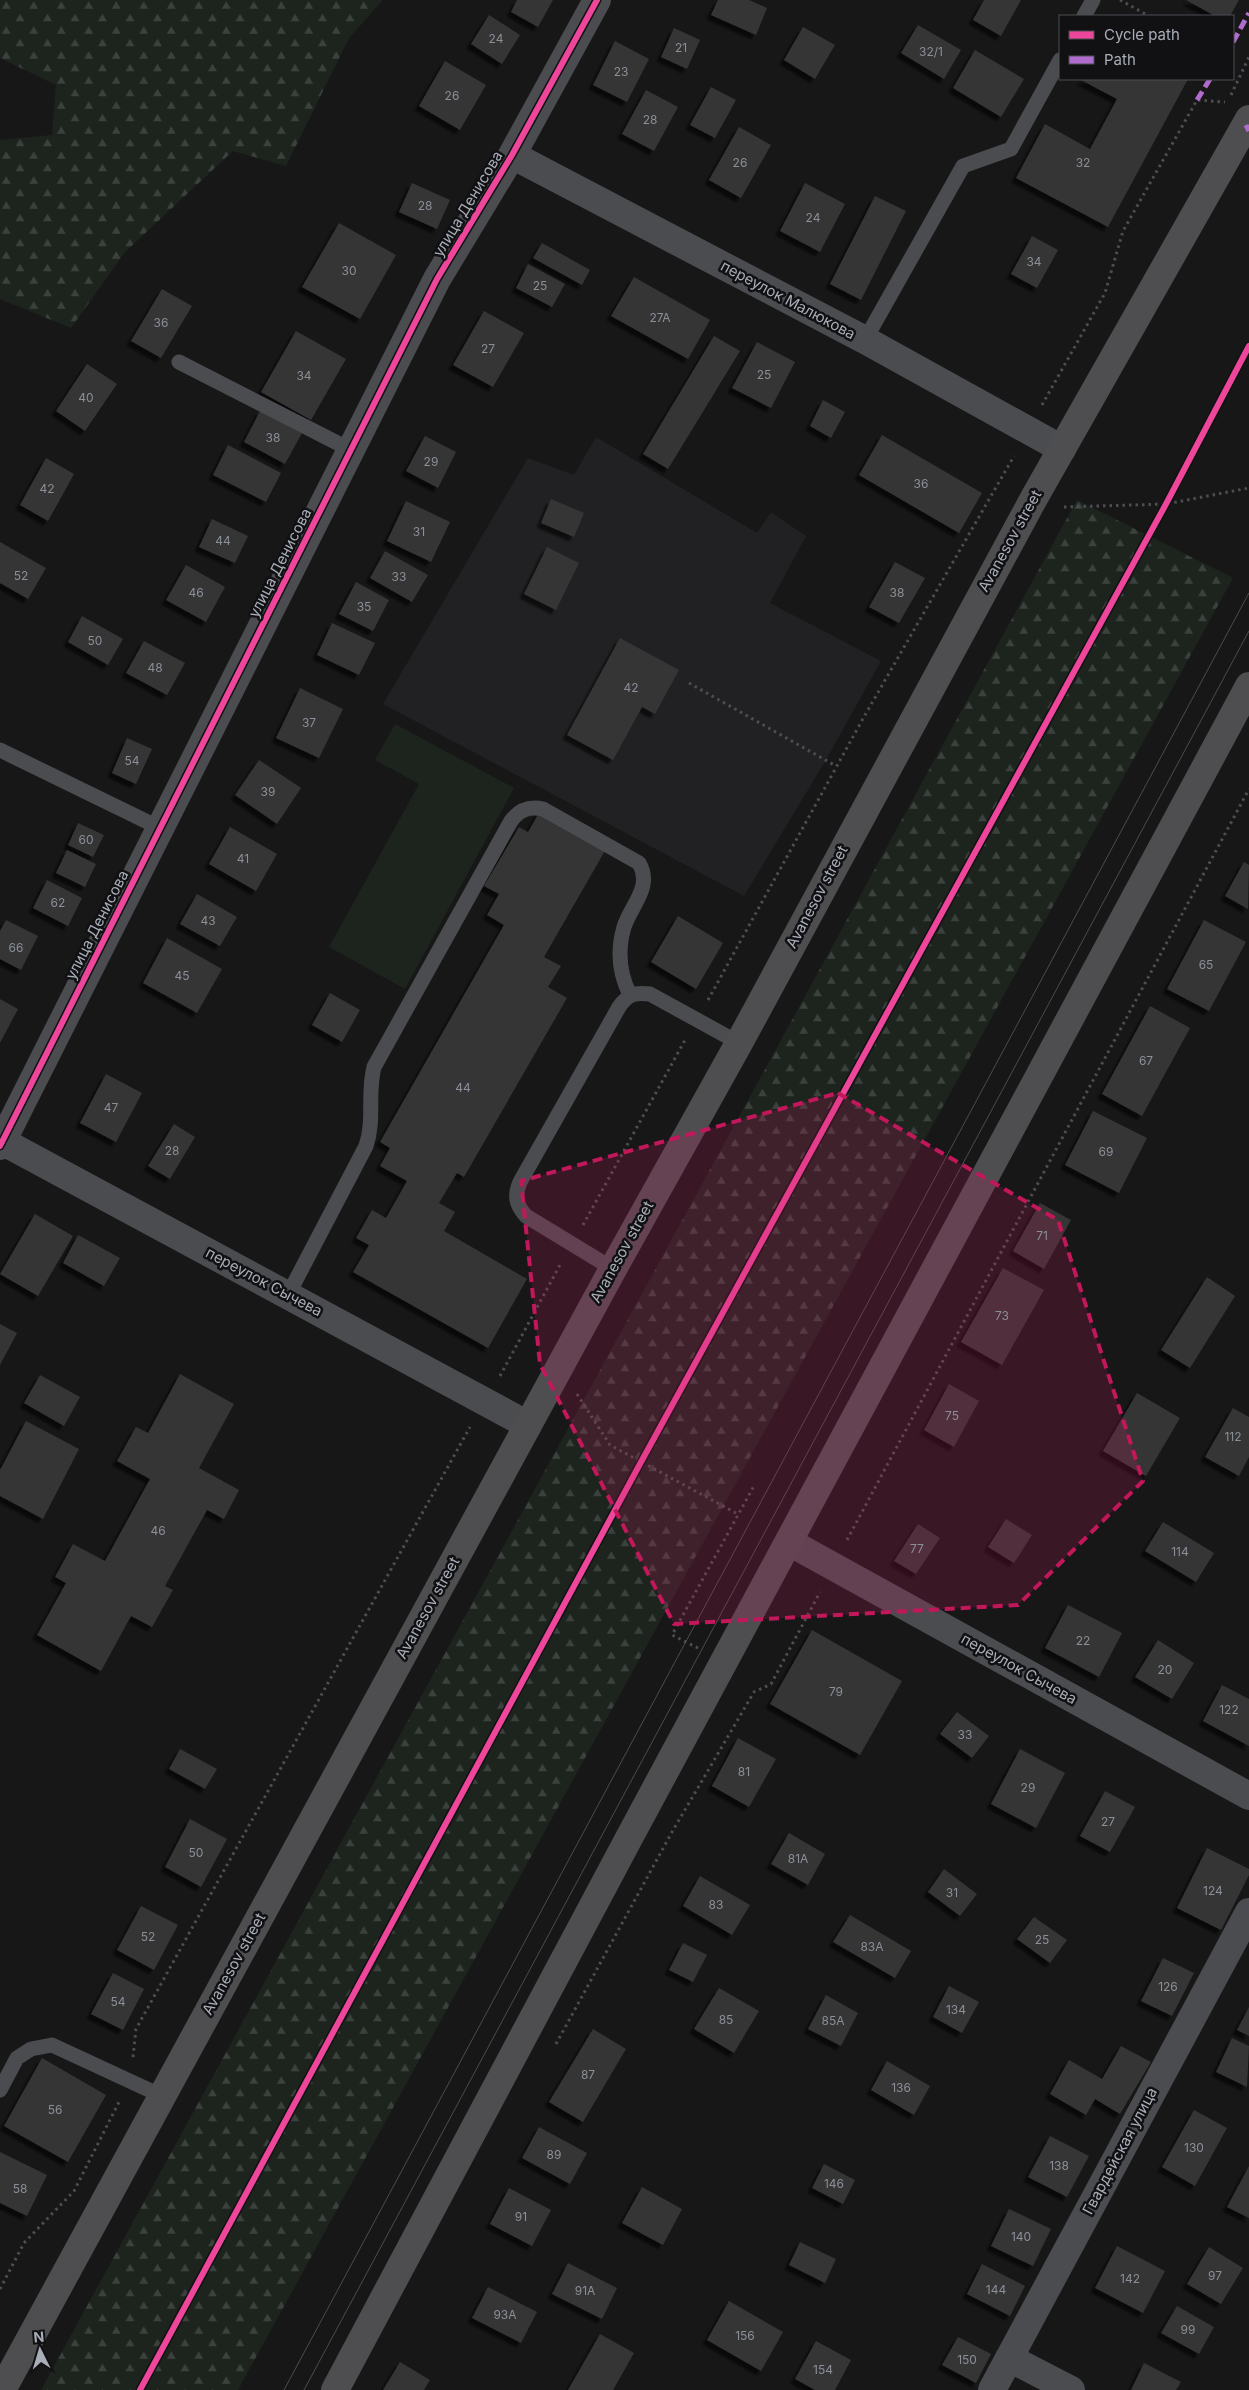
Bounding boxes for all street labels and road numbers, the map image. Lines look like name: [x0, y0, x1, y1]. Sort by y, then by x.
street label: улица Денисова: [429, 147, 507, 260]
street label: переулок Малюкова: [718, 256, 859, 343]
street label: Avanesov street: [974, 486, 1045, 595]
street label: улица Денисова: [244, 505, 315, 621]
street label: Avanesov street: [782, 842, 852, 951]
street label: улица Денисова: [61, 867, 132, 983]
street label: Avanesov street: [586, 1197, 657, 1306]
street label: переулок Сычева: [203, 1243, 326, 1320]
street label: Avanesov street: [392, 1553, 463, 1662]
street label: переулок Сычева: [958, 1629, 1080, 1708]
street label: Avanesov street: [198, 1909, 269, 2018]
street label: Гвардейская улица: [1078, 2084, 1161, 2218]

